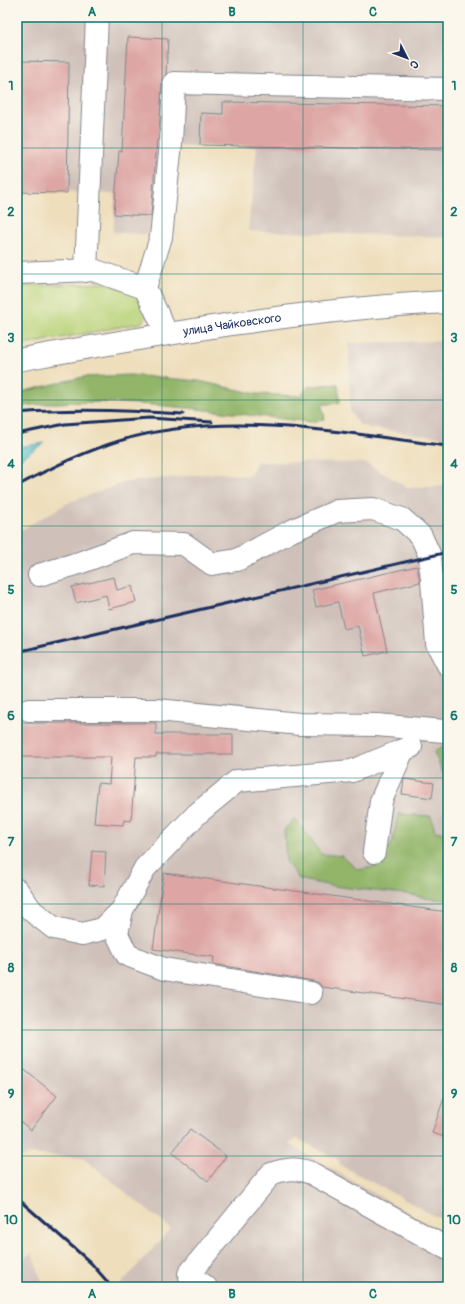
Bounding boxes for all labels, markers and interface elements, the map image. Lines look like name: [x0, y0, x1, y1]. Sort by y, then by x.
text: A: [88, 4, 97, 20]
text: B: [228, 4, 236, 20]
text: C: [369, 4, 377, 20]
north arrow: [387, 38, 427, 78]
text: С: [407, 57, 421, 71]
text: 1: [8, 78, 14, 94]
text: 1: [451, 78, 457, 94]
text: 2: [7, 204, 15, 220]
text: 2: [450, 204, 458, 220]
street label: улица Чайковского: [181, 310, 283, 340]
text: 3: [7, 330, 15, 346]
text: 3: [450, 330, 458, 346]
text: 4: [7, 456, 15, 472]
text: 4: [450, 456, 458, 472]
text: 5: [7, 582, 15, 598]
text: 5: [450, 582, 458, 598]
text: 6: [7, 708, 15, 724]
text: 6: [450, 708, 458, 724]
text: 7: [8, 834, 15, 850]
text: 7: [451, 834, 458, 850]
text: 8: [8, 960, 15, 976]
text: 8: [451, 960, 458, 976]
text: 9: [8, 1086, 15, 1102]
text: 9: [451, 1086, 458, 1102]
text: 10: [4, 1212, 18, 1228]
text: 10: [447, 1212, 461, 1228]
text: A: [88, 1286, 97, 1302]
text: B: [228, 1286, 236, 1302]
text: C: [369, 1286, 377, 1302]

